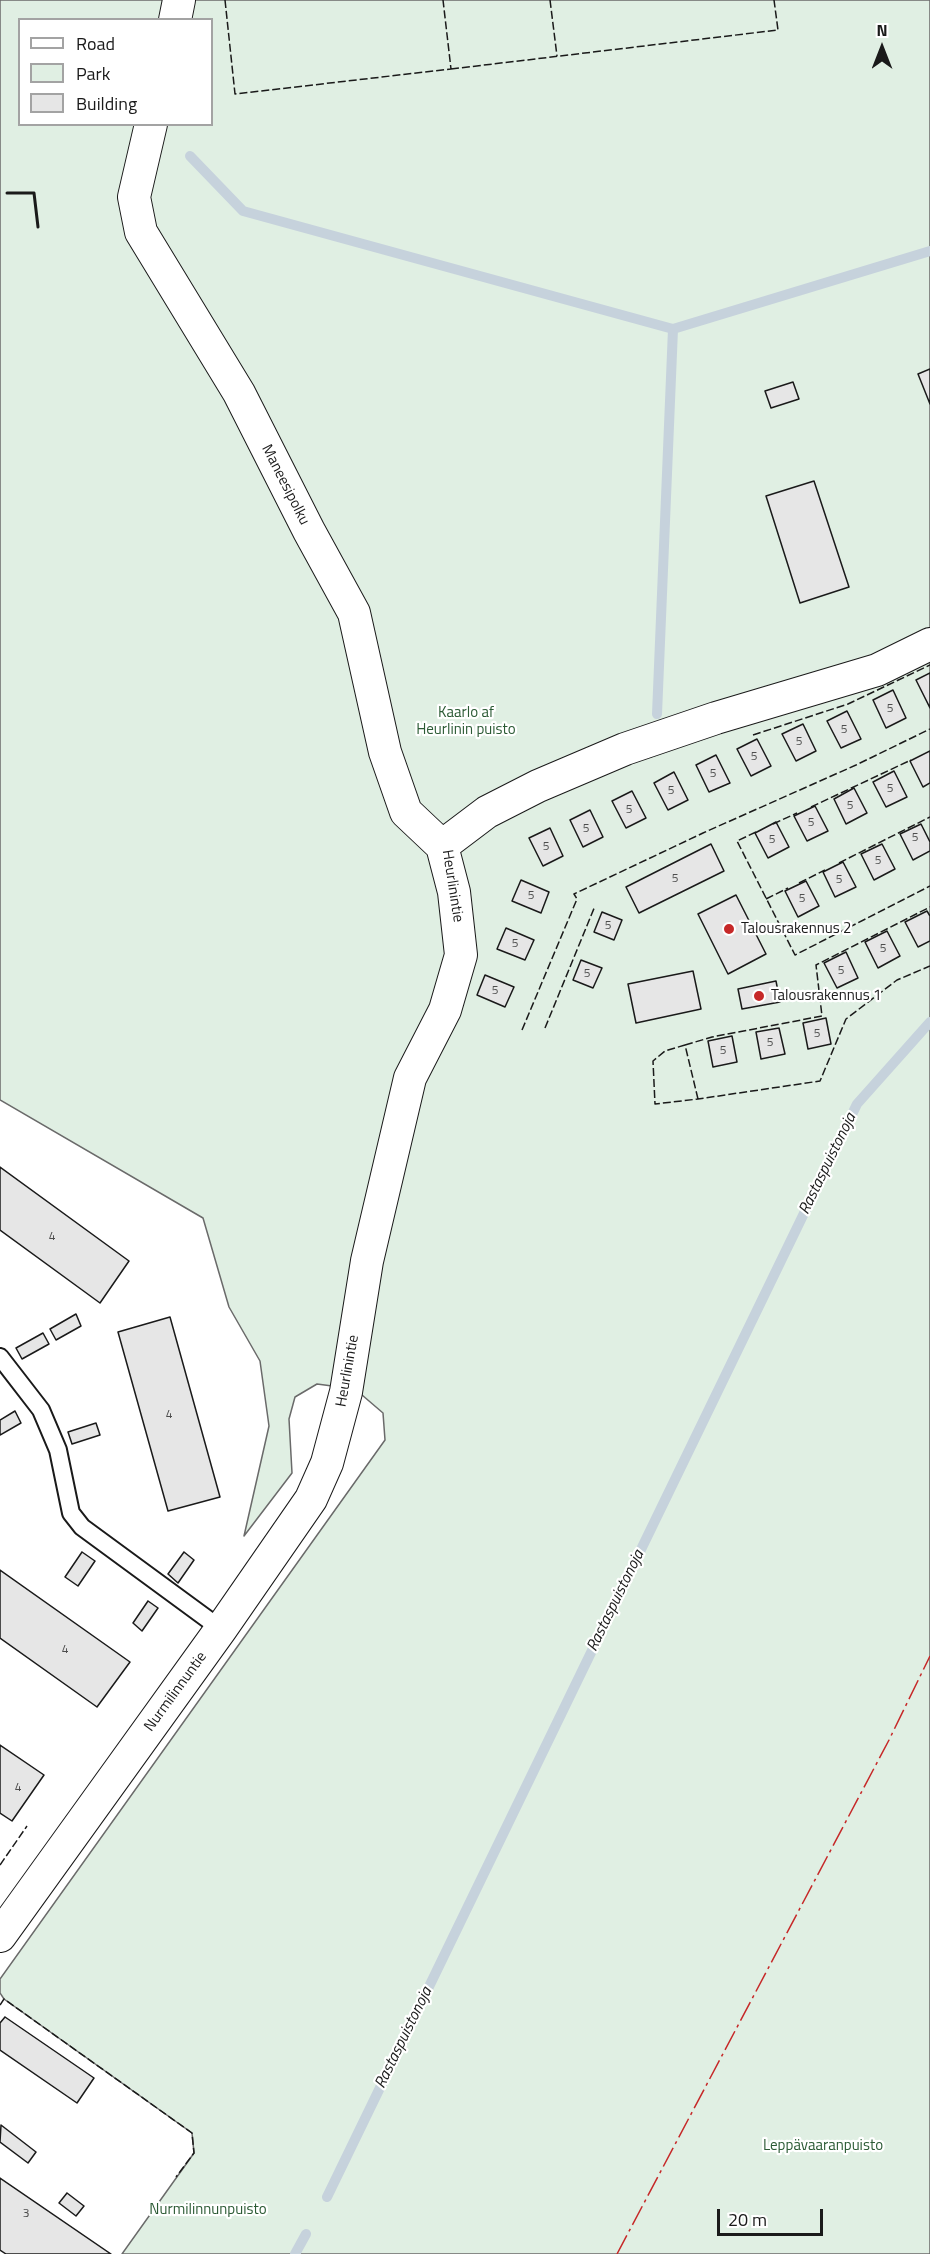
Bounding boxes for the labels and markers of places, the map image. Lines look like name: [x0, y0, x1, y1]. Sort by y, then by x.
place label: Talousrakennus 2: [741, 920, 851, 938]
marker: Talousrakennus 2: [722, 922, 736, 936]
place label: Talousrakennus 1: [771, 987, 881, 1005]
marker: Talousrakennus 1: [752, 989, 766, 1003]

